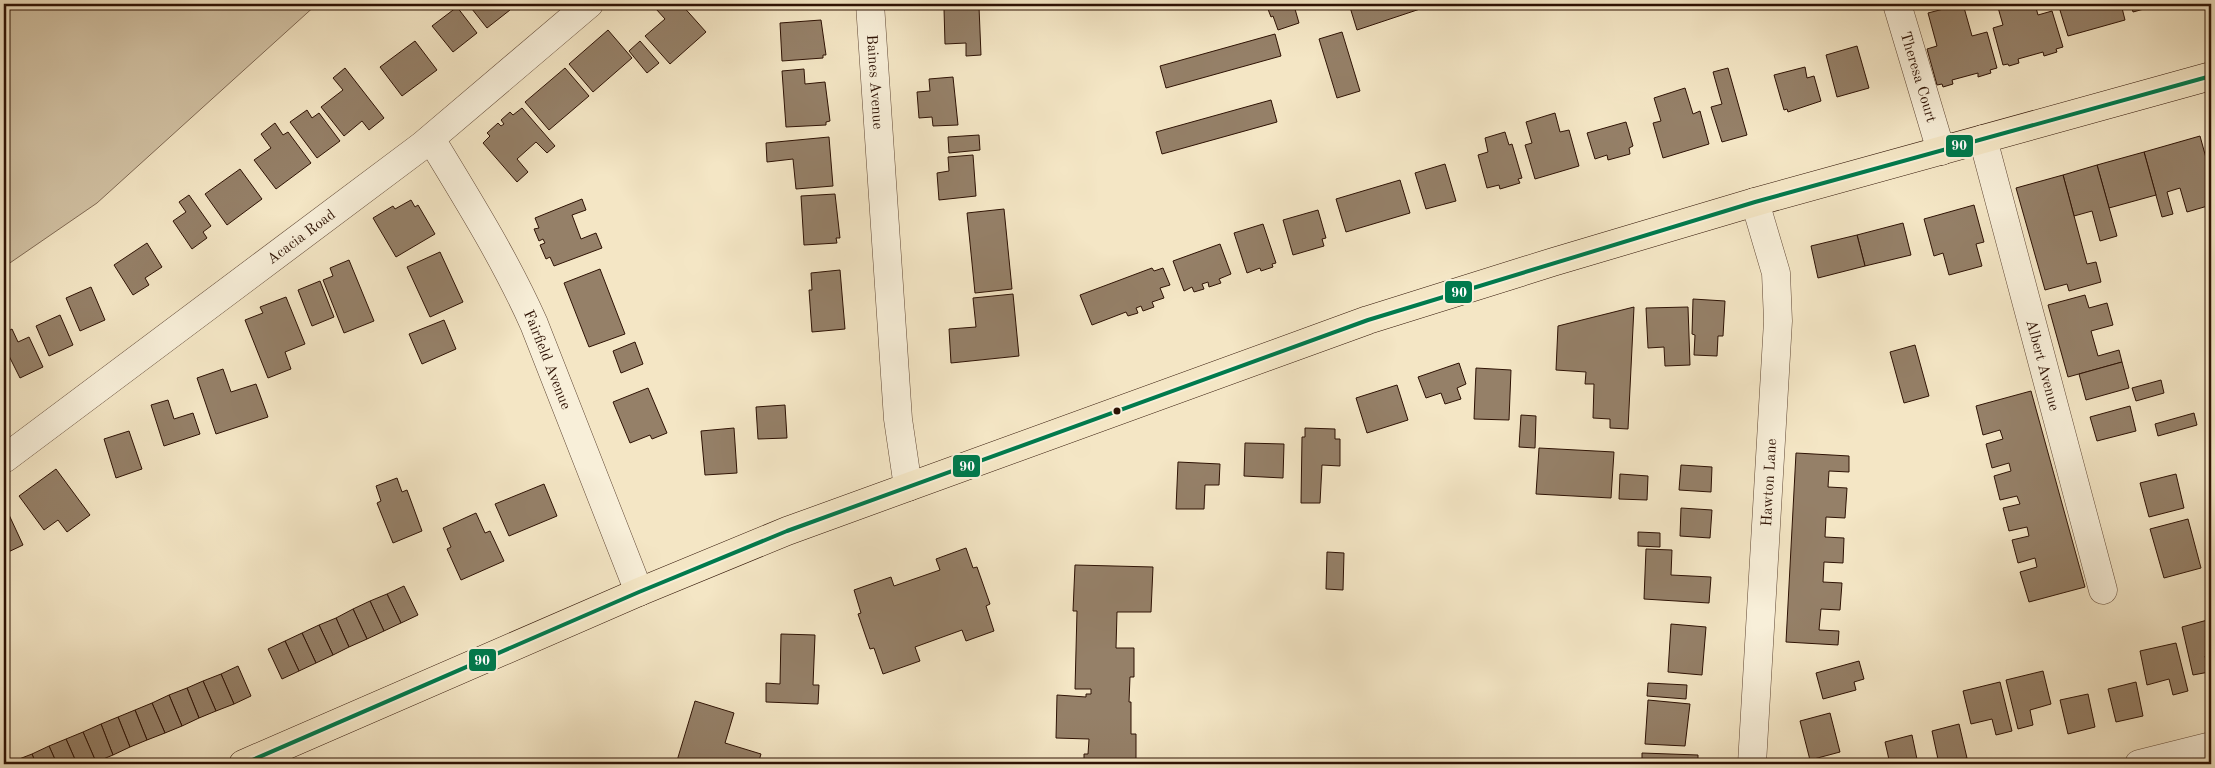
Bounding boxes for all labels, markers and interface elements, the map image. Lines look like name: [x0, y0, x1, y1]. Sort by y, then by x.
street label: Theresa Court: [1897, 30, 1938, 124]
street label: Baines Avenue: [863, 34, 884, 130]
line badge: 90: [1945, 134, 1974, 158]
text: 90: [1951, 139, 1967, 153]
street label: Acacia Road: [265, 207, 339, 268]
line badge: 90: [1444, 280, 1473, 304]
text: 90: [1451, 286, 1467, 300]
street label: Fairfield Avenue: [520, 308, 573, 412]
street label: Albert Avenue: [2022, 318, 2061, 413]
unlabelled marker: [1112, 406, 1122, 416]
street label: Hawton Lane: [1760, 438, 1780, 527]
line badge: 90: [952, 454, 981, 478]
text: 90: [959, 460, 975, 474]
line badge: 90: [468, 648, 497, 672]
text: 90: [474, 654, 490, 668]

